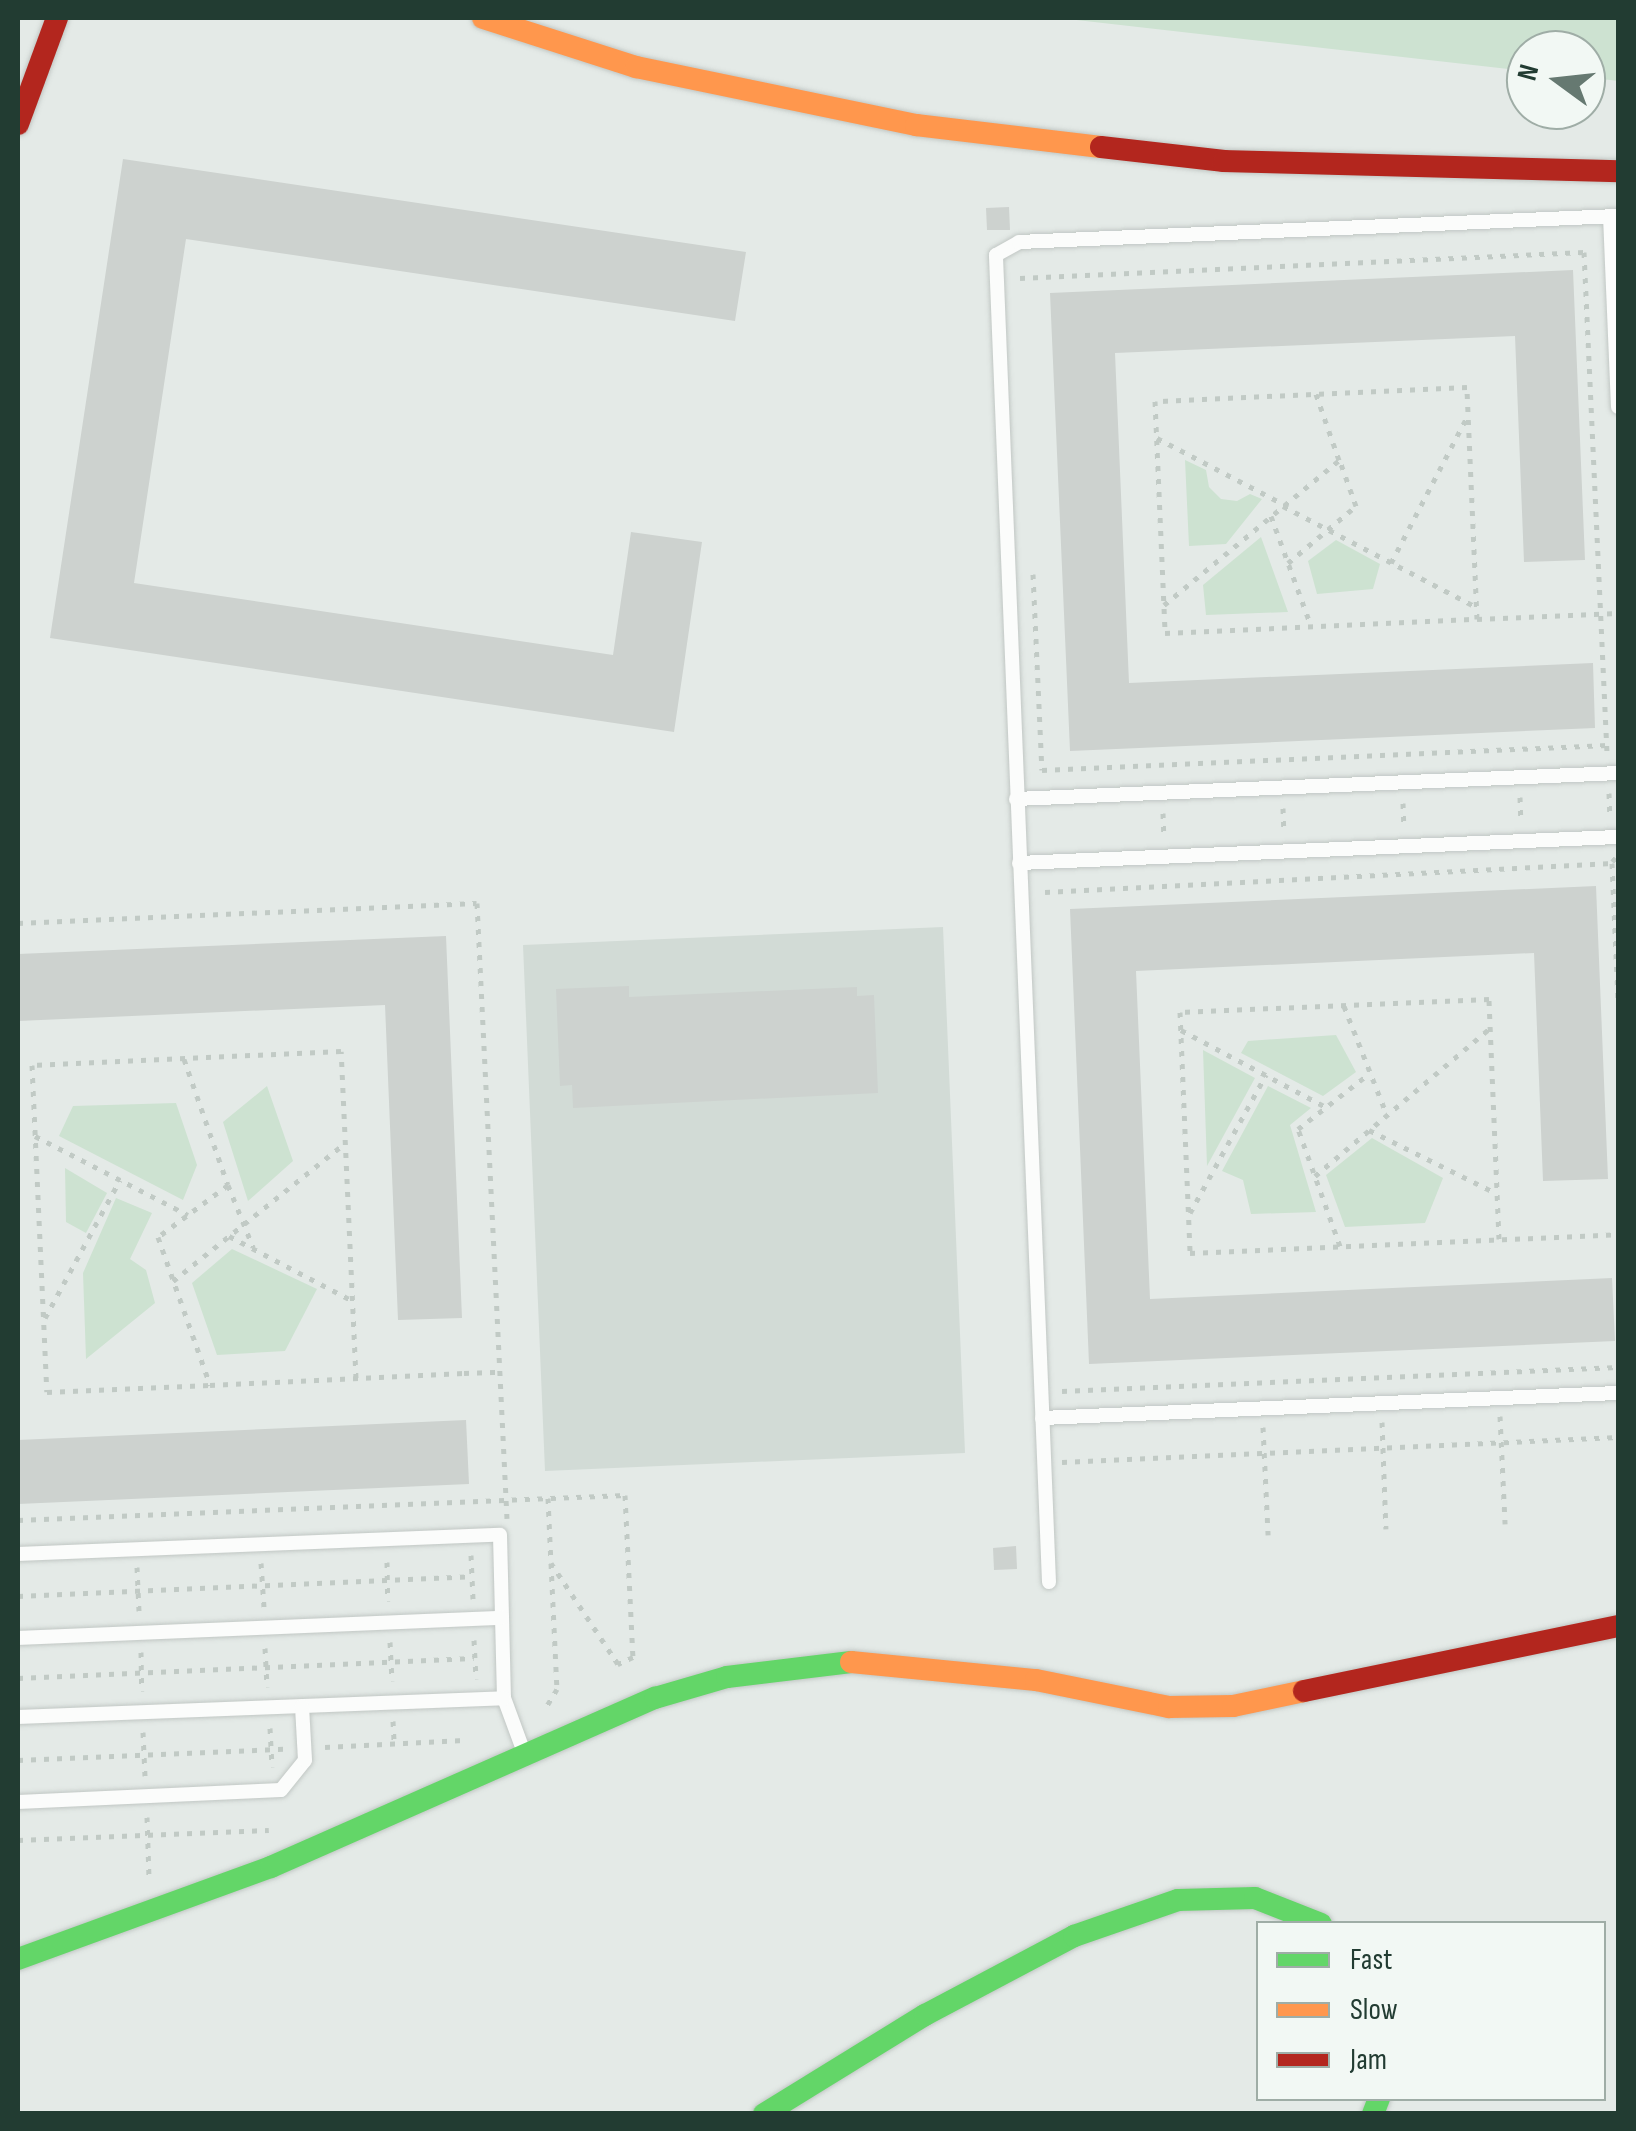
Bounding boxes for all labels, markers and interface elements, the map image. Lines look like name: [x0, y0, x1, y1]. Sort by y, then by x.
north arrow: [1506, 30, 1606, 130]
text: N: [1511, 61, 1546, 84]
legend: [1256, 1921, 1606, 2101]
text: Fast: [1350, 1942, 1392, 1978]
text: Slow: [1350, 1992, 1398, 2028]
text: Jam: [1350, 2042, 1387, 2078]

